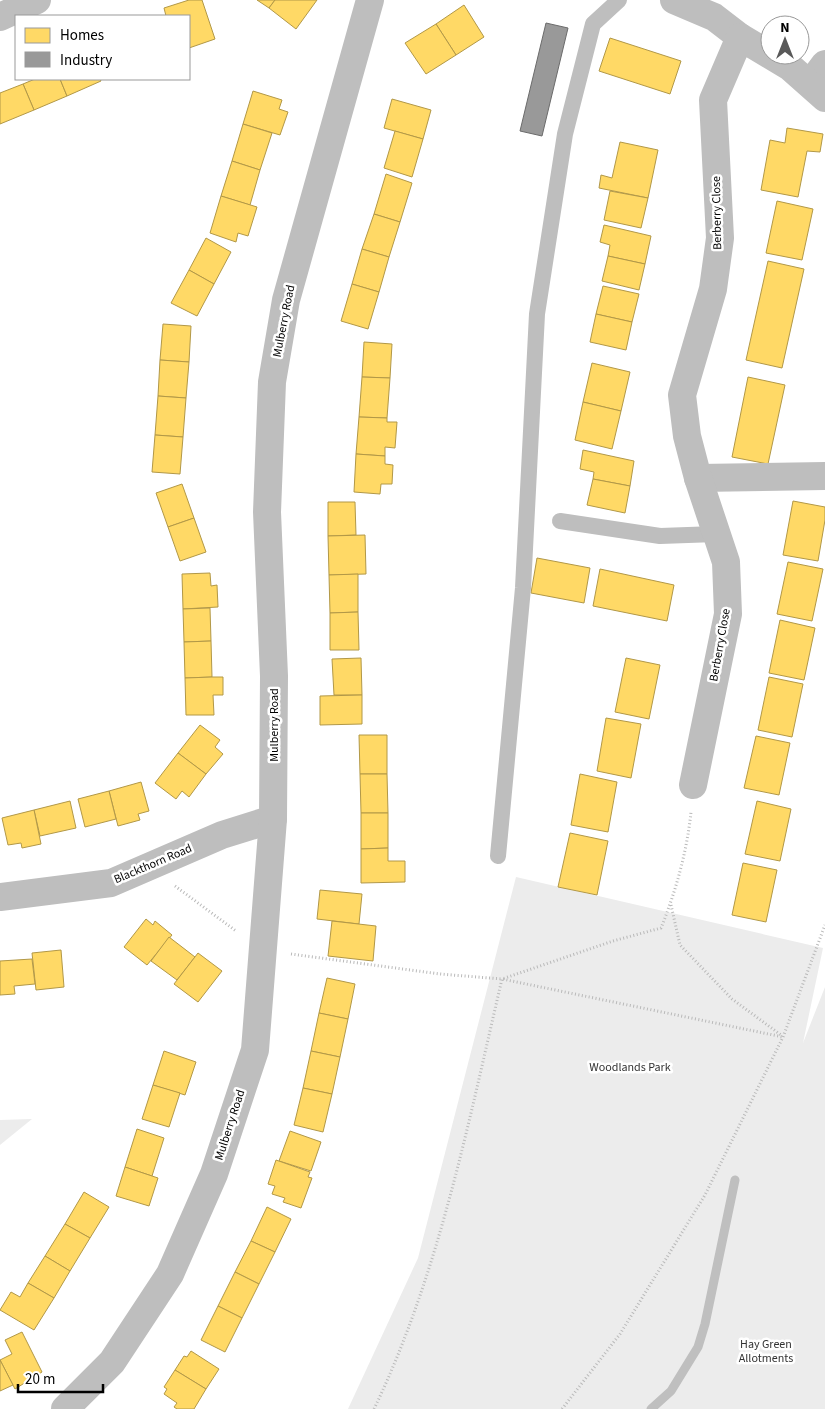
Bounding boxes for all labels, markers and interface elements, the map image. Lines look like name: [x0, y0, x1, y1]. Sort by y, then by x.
legend: [15, 15, 190, 80]
north arrow: [760, 15, 810, 65]
text: N: [780, 18, 790, 38]
text: Homes: [60, 25, 104, 46]
text: Industry: [60, 50, 112, 71]
street label: Berberry Close: [708, 176, 726, 250]
street label: Mulberry Road: [269, 283, 299, 359]
street label: Berberry Close: [705, 607, 735, 683]
street label: Mulberry Road: [266, 688, 283, 762]
street label: Blackthorn Road: [111, 840, 195, 888]
park label: Woodlands Park: [589, 1059, 671, 1076]
street label: Mulberry Road: [211, 1088, 249, 1162]
park label: Hay Green Allotments: [739, 1336, 793, 1367]
scale bar: [18, 1362, 102, 1394]
text: 20 m: [25, 1369, 55, 1390]

